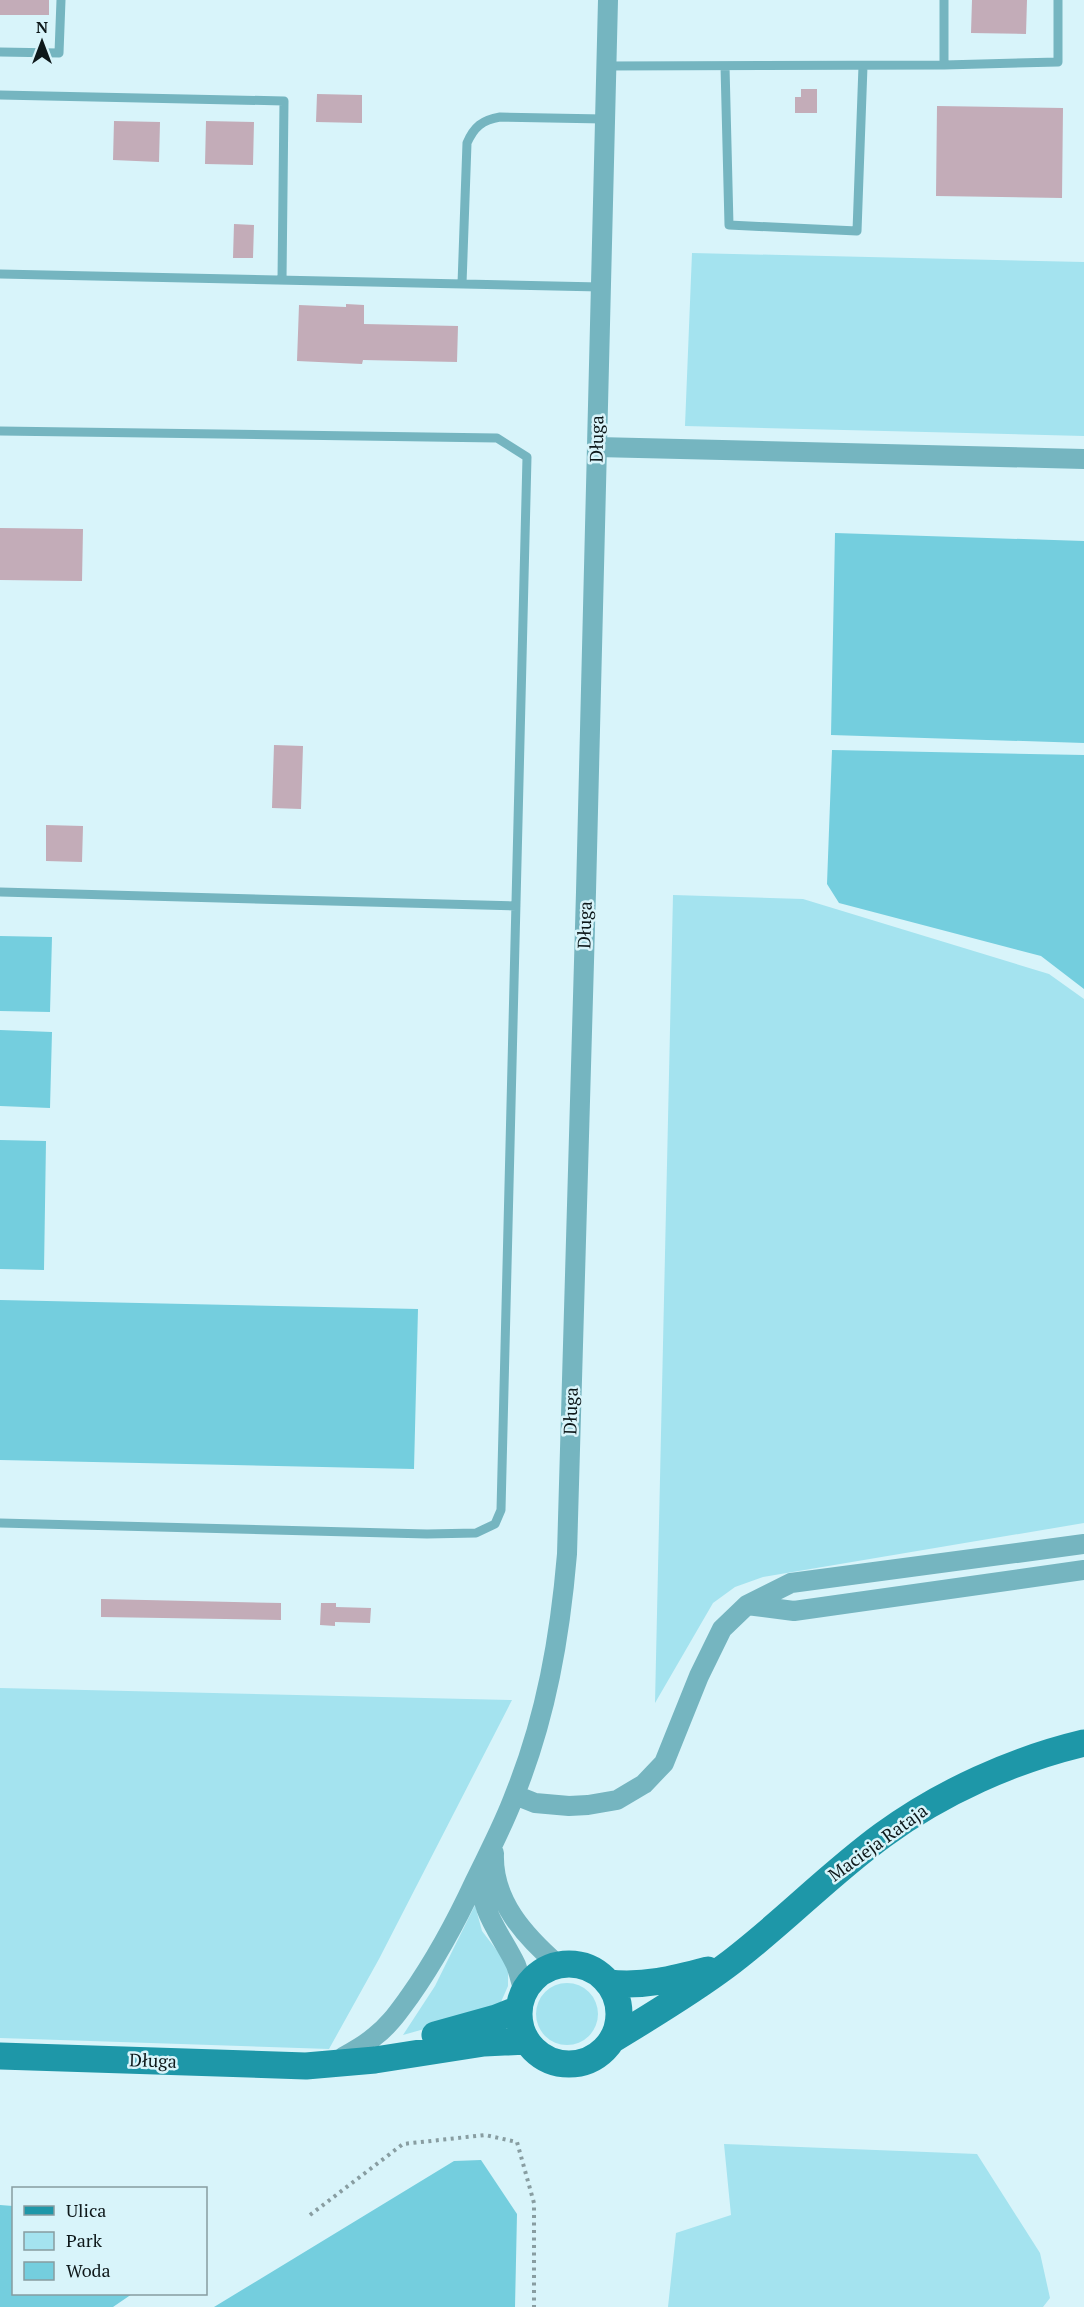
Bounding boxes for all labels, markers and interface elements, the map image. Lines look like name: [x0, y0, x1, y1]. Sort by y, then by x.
north arrow: [12, 12, 72, 72]
text: N: [36, 16, 48, 38]
street label: Długa: [584, 415, 608, 463]
street label: Długa: [571, 901, 597, 949]
street label: Długa: [557, 1387, 583, 1435]
street label: Macieja Rataja: [823, 1798, 932, 1886]
street label: Długa: [129, 2047, 177, 2073]
legend: [12, 2187, 207, 2295]
text: Ulica: [66, 2198, 106, 2222]
text: Park: [66, 2228, 103, 2252]
text: Woda: [66, 2258, 111, 2282]

